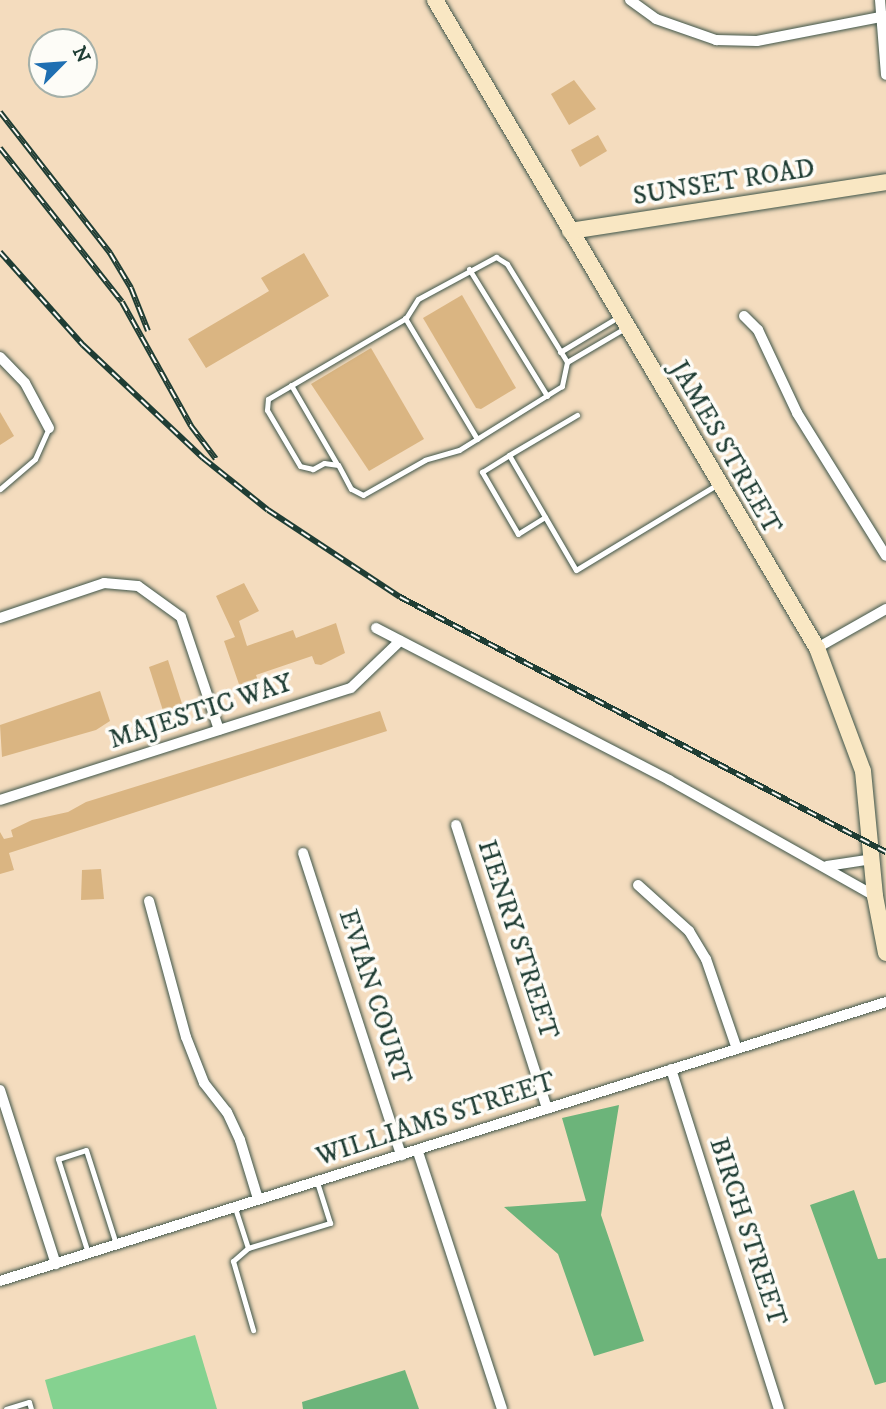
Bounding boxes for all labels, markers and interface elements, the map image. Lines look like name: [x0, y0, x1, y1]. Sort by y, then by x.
north arrow: [28, 28, 98, 98]
text: N: [67, 43, 94, 67]
street label: SUNSET ROAD: [631, 153, 817, 213]
street label: JAMES STREET: [663, 356, 787, 540]
street label: MAJESTIC WAY: [105, 668, 297, 756]
street label: HENRY STREET: [470, 836, 564, 1044]
street label: EVIAN COURT: [331, 906, 417, 1088]
street label: WILLIAMS STREET: [313, 1067, 559, 1173]
street label: BIRCH STREET: [702, 1134, 792, 1330]

